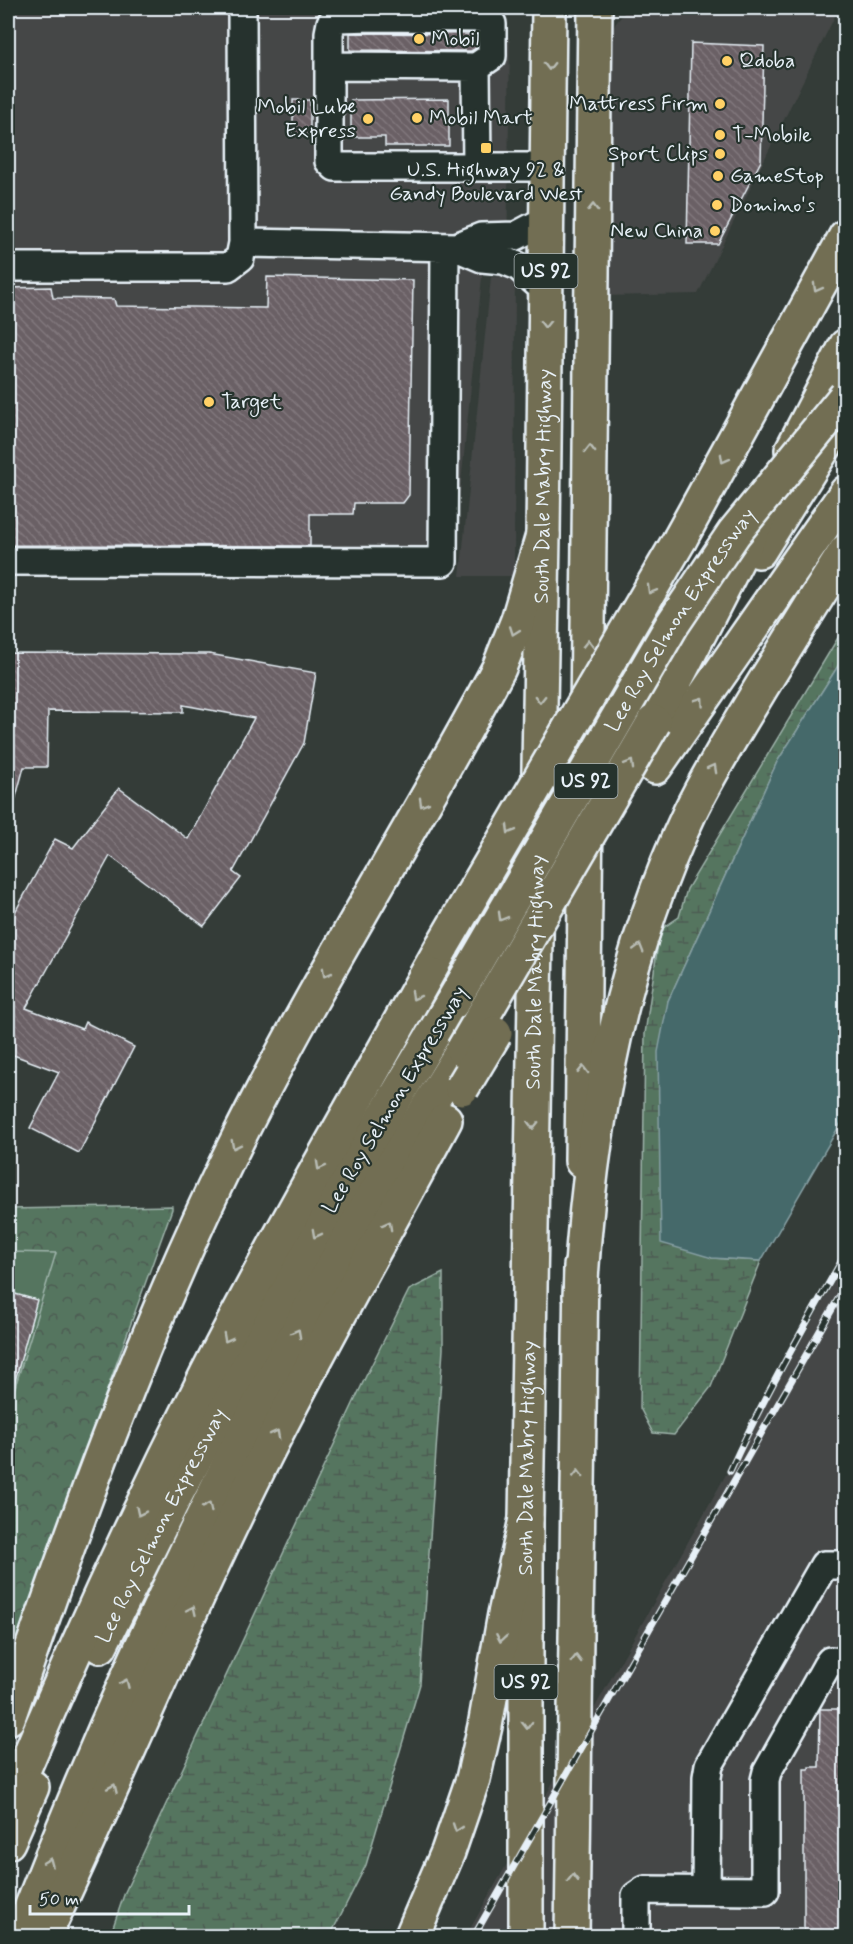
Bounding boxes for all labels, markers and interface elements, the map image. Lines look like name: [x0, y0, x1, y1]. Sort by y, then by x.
place label: Mobil: [431, 25, 479, 53]
marker: Mobil: [412, 32, 426, 46]
place label: Qdoba: [739, 47, 795, 75]
marker: Qdoba: [720, 54, 734, 68]
one-way arrow: [542, 61, 555, 70]
place label: Mattress Firm: [569, 90, 708, 118]
place label: Mobil Lube Express: [257, 93, 356, 145]
marker: Mattress Firm: [713, 97, 727, 111]
place label: Mobil Mart: [429, 104, 533, 132]
marker: Mobil Mart: [410, 111, 424, 125]
marker: Mobil Lube Express: [361, 112, 375, 126]
place label: T-Mobile: [732, 121, 812, 149]
marker: T-Mobile: [713, 128, 727, 142]
place label: Sport Clips: [608, 140, 708, 168]
marker: U.S. Highway 92 & Gandy Boulevard West: [479, 141, 493, 155]
marker: Sport Clips: [713, 147, 727, 161]
place label: U.S. Highway 92 & Gandy Boulevard West: [389, 156, 583, 208]
place label: GameStop: [730, 162, 824, 190]
marker: GameStop: [711, 169, 725, 183]
place label: Domino's: [729, 191, 815, 219]
marker: Domino's: [710, 198, 724, 212]
one-way arrow: [587, 203, 599, 212]
place label: New China: [610, 217, 703, 245]
marker: New China: [708, 224, 722, 238]
road number: US 92: [514, 254, 578, 288]
one-way arrow: [813, 281, 825, 292]
one-way arrow: [539, 319, 551, 328]
street label: South Dale Mabry Highway: [528, 368, 560, 604]
place label: Target: [221, 388, 283, 417]
marker: Target: [202, 395, 216, 409]
one-way arrow: [584, 444, 596, 453]
one-way arrow: [720, 453, 731, 463]
street label: Lee Roy Selmon Expressway: [599, 502, 763, 737]
one-way arrow: [646, 584, 658, 594]
one-way arrow: [509, 625, 521, 636]
one-way arrow: [582, 639, 594, 648]
one-way arrow: [534, 694, 546, 703]
one-way arrow: [693, 697, 704, 708]
one-way arrow: [623, 760, 634, 770]
road number: US 92: [554, 764, 618, 798]
one-way arrow: [706, 764, 717, 775]
one-way arrow: [418, 797, 430, 808]
one-way arrow: [506, 824, 517, 835]
street label: South Dale Mabry Highway: [519, 854, 553, 1090]
one-way arrow: [498, 911, 509, 921]
one-way arrow: [632, 943, 644, 954]
one-way arrow: [322, 967, 333, 977]
street label: Lee Roy Selmon Expressway: [316, 981, 474, 1219]
one-way arrow: [411, 990, 422, 1000]
one-way arrow: [577, 1065, 589, 1074]
one-way arrow: [526, 1120, 539, 1129]
one-way arrow: [231, 1139, 242, 1150]
one-way arrow: [316, 1160, 327, 1171]
one-way arrow: [381, 1221, 392, 1231]
one-way arrow: [312, 1228, 323, 1239]
one-way arrow: [290, 1329, 301, 1339]
one-way arrow: [223, 1331, 234, 1342]
street label: South Dale Mabry Highway: [512, 1340, 544, 1576]
street label: Lee Roy Selmon Expressway: [90, 1403, 234, 1648]
one-way arrow: [269, 1429, 281, 1440]
one-way arrow: [572, 1469, 584, 1478]
one-way arrow: [201, 1502, 212, 1513]
one-way arrow: [135, 1506, 147, 1517]
one-way arrow: [184, 1605, 196, 1616]
one-way arrow: [495, 1633, 508, 1643]
one-way arrow: [570, 1655, 582, 1664]
road number: US 92: [494, 1665, 558, 1699]
one-way arrow: [118, 1678, 130, 1689]
one-way arrow: [520, 1720, 533, 1729]
one-way arrow: [106, 1783, 118, 1794]
one-way arrow: [451, 1822, 464, 1833]
one-way arrow: [42, 1858, 54, 1869]
one-way arrow: [567, 1874, 579, 1883]
scale bar: [30, 1878, 189, 1916]
text: 50 m: [39, 1888, 79, 1912]

